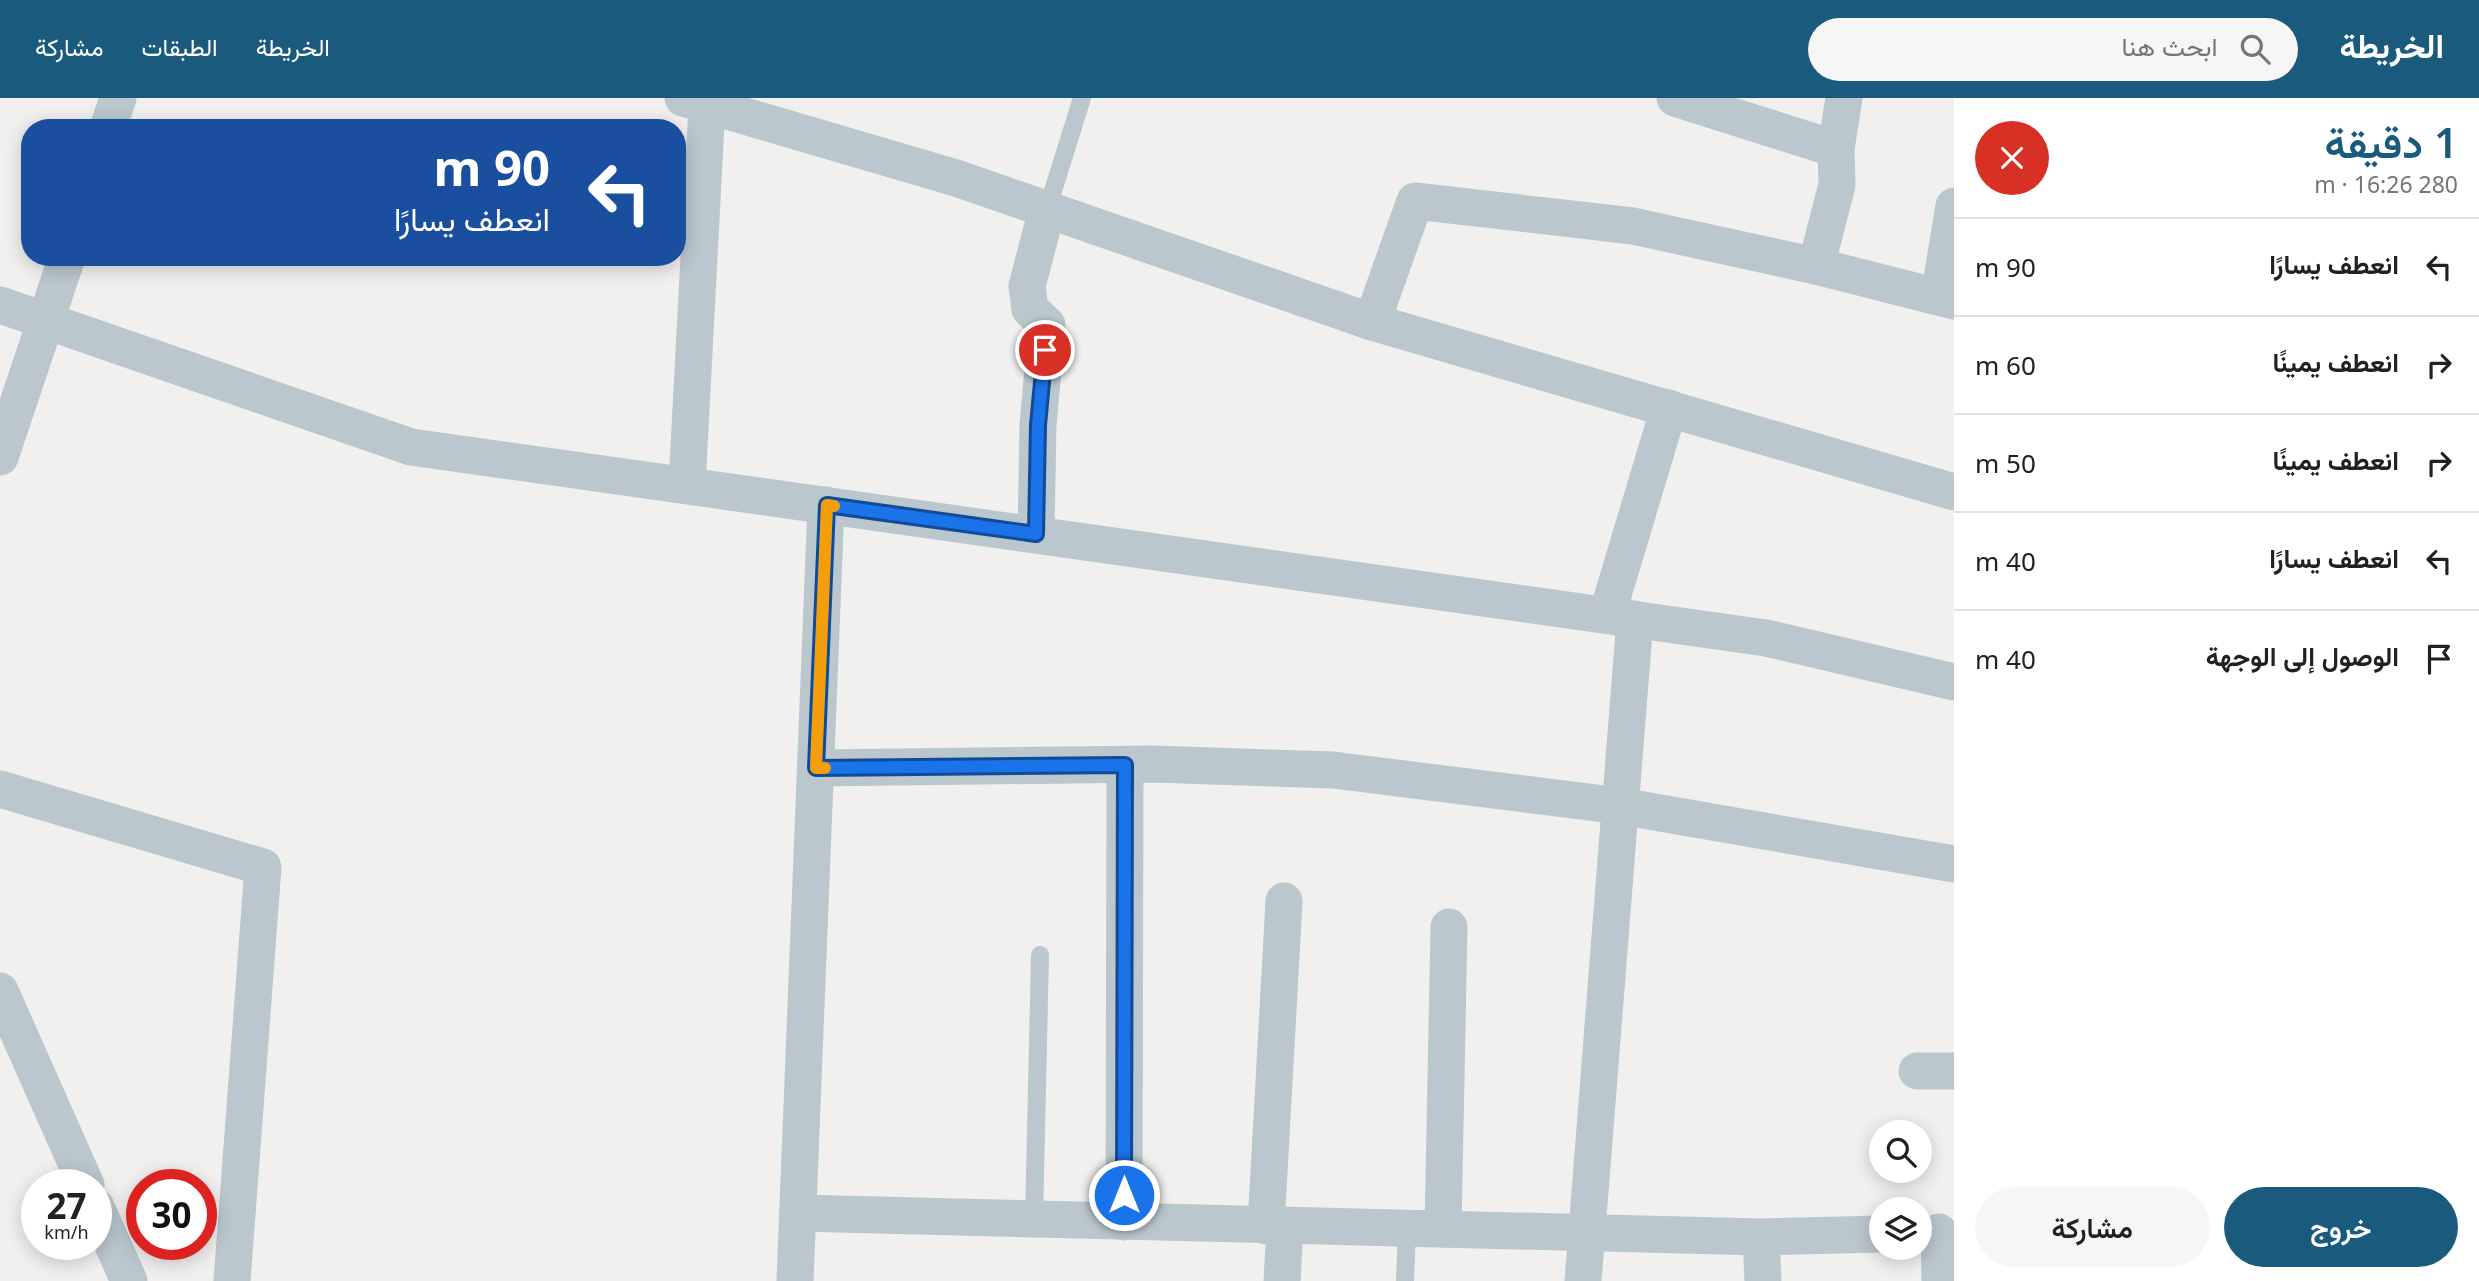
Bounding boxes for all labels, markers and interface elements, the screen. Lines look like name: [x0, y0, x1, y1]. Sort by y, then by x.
search box: [1808, 18, 2298, 81]
text: الخريطة: [2340, 23, 2444, 68]
text: ابحث هنا: [2122, 28, 2218, 64]
text: مشاركة: [35, 30, 103, 63]
text: الطبقات: [141, 30, 218, 63]
text: الخريطة: [256, 30, 330, 63]
icon: search: [2236, 30, 2274, 68]
text: 1 دقيقة: [2324, 113, 2458, 170]
button: close: [1975, 121, 2049, 195]
text: 90 m: [433, 134, 550, 200]
icon: left: [574, 147, 665, 238]
text: 280 m · 16:26: [2314, 168, 2458, 200]
text: انعطف يسارًا: [394, 197, 550, 240]
text: انعطف يسارًا: [2269, 246, 2399, 282]
icon: left: [2420, 248, 2458, 286]
text: 90 m: [1975, 249, 2036, 285]
pin: [1015, 320, 1075, 380]
icon: arrive: [1026, 331, 1064, 369]
text: انعطف يمينًا: [2272, 344, 2399, 380]
icon: right: [2420, 346, 2458, 384]
text: 60 m: [1975, 347, 2036, 383]
text: انعطف يمينًا: [2272, 442, 2399, 478]
icon: right: [2420, 444, 2458, 482]
text: 50 m: [1975, 445, 2036, 481]
text: انعطف يسارًا: [2269, 540, 2399, 576]
icon: left: [2420, 542, 2458, 580]
text: 40 m: [1975, 543, 2036, 579]
text: الوصول إلى الوجهة: [2206, 638, 2399, 674]
icon: arrive: [2420, 640, 2458, 678]
text: 40 m: [1975, 641, 2036, 677]
map controls: [1869, 1120, 1932, 1260]
button: search: [1869, 1120, 1932, 1183]
position arrow: [1087, 1158, 1161, 1232]
speed limit sign: 30: [126, 1169, 217, 1260]
text: 27: [46, 1182, 87, 1229]
button: مشاركة: [1975, 1187, 2210, 1267]
button: خروج: [2224, 1187, 2458, 1267]
button: layers: [1869, 1197, 1932, 1260]
text: km/h: [44, 1220, 89, 1244]

